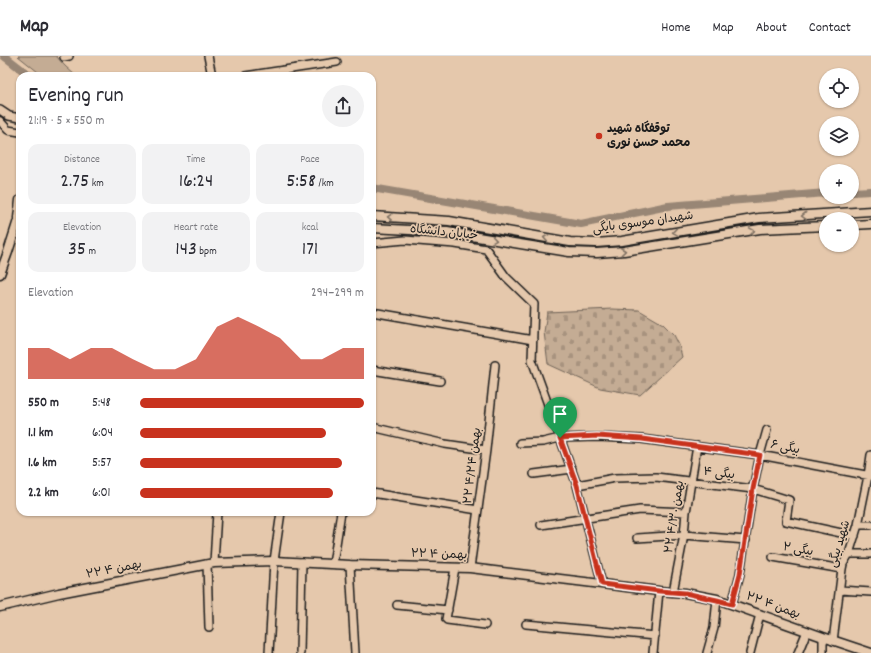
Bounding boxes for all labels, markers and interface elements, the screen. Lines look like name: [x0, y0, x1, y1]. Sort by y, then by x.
text: Map: [20, 14, 49, 41]
text: Home: [661, 18, 690, 38]
text: Map: [712, 18, 734, 38]
text: About: [756, 18, 787, 38]
text: Contact: [809, 18, 851, 38]
map controls: [819, 68, 859, 252]
button: locate: [819, 68, 859, 108]
text: Evening run: [28, 81, 124, 112]
button: share: [322, 85, 364, 127]
text: 21:19 · 5 × 550 m: [28, 112, 105, 131]
button: layers: [819, 116, 859, 156]
place label: توقفگاه شهید محمد حسن نوری: [607, 120, 690, 152]
marker: توقفگاه شهید محمد حسن نوری: [594, 131, 604, 141]
text: Distance: [64, 152, 100, 168]
text: Time: [187, 152, 205, 168]
text: Pace: [300, 152, 320, 168]
button: +: [819, 164, 859, 204]
text: 2.75: [60, 168, 89, 196]
text: 16:24: [179, 168, 213, 196]
text: 5:58: [286, 168, 316, 196]
text: km: [89, 176, 104, 192]
text: /km: [316, 176, 334, 192]
street label: شهیدان موسوی بایگی: [592, 208, 694, 238]
one-way arrow: [801, 211, 807, 220]
button: −: [819, 212, 859, 252]
one-way arrow: [387, 213, 393, 222]
text: Elevation: [63, 220, 101, 236]
text: Heart rate: [174, 220, 218, 236]
text: kcal: [302, 220, 318, 236]
street label: خیابان دانشگاه: [409, 221, 479, 245]
one-way arrow: [672, 227, 678, 236]
one-way arrow: [748, 227, 755, 236]
one-way arrow: [543, 234, 550, 243]
one-way arrow: [491, 235, 497, 244]
text: 35: [68, 236, 86, 264]
text: 143: [175, 236, 197, 264]
text: 171: [302, 236, 318, 264]
text: m: [86, 244, 96, 260]
text: bpm: [197, 244, 217, 260]
one-way arrow: [620, 247, 626, 256]
text: Elevation: [28, 284, 73, 303]
text: 294–299 m: [311, 284, 364, 303]
text: 550 m: [28, 394, 59, 413]
text: 5:48: [92, 394, 111, 413]
pin: [543, 397, 577, 438]
icon: arrive: [549, 403, 571, 425]
text: 1.1 km: [28, 424, 53, 443]
text: 6:04: [92, 424, 113, 443]
street label: ۲۲ بهمن ۴/۲۴: [460, 427, 486, 505]
street label: بیگی ۶: [769, 437, 801, 459]
text: 1.6 km: [28, 454, 57, 473]
text: 5:57: [92, 454, 111, 473]
street label: بیگی ۴: [702, 464, 736, 484]
street label: ۲۲ بهمن ۴/۳۰: [661, 479, 689, 555]
text: 2.2 km: [28, 484, 59, 503]
text: 6:01: [92, 484, 110, 503]
street label: شهید بیگی: [825, 518, 855, 570]
street label: بیگی ۲: [781, 539, 815, 561]
street label: ۲۲ بهمن ۴: [410, 546, 468, 564]
street label: ۲۲ بهمن ۴: [85, 556, 143, 584]
street label: ۲۲ بهمن ۴: [743, 588, 803, 624]

